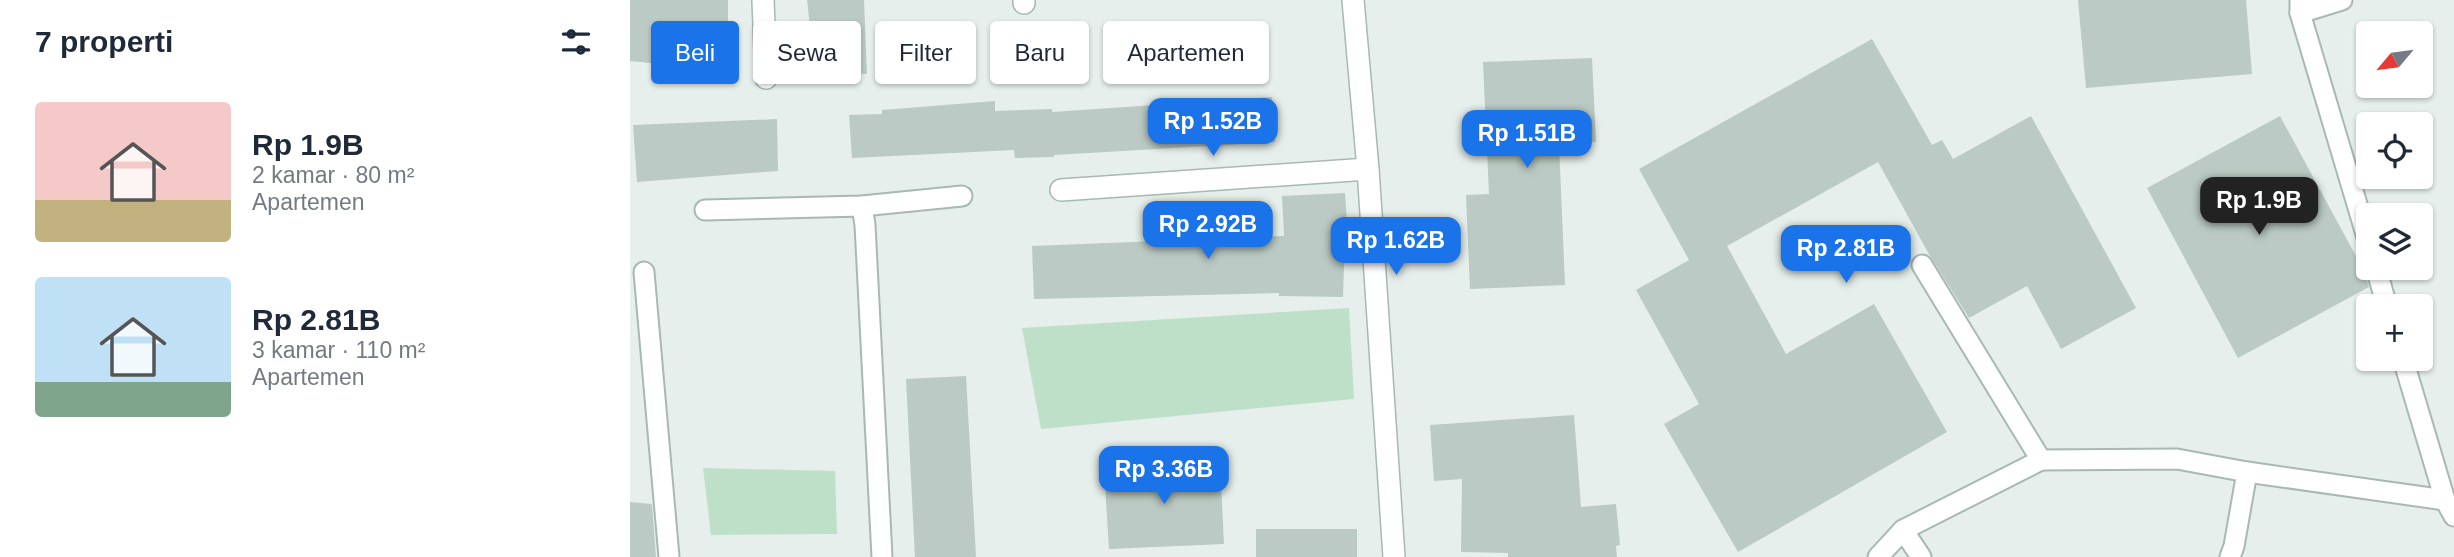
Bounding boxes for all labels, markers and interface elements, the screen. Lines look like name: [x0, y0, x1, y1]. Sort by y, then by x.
chip: Beli: [651, 21, 739, 84]
chip: Sewa: [753, 21, 861, 84]
chip: Filter: [875, 21, 976, 84]
chip: Baru: [990, 21, 1089, 84]
chip: Apartemen: [1103, 21, 1269, 84]
north arrow: [2356, 21, 2432, 98]
map controls: [2356, 21, 2433, 371]
icon: filters: [557, 23, 595, 61]
text: 7 properti: [35, 25, 173, 58]
pin: Rp 1.52B: [1141, 99, 1285, 158]
text: Rp 1.52B: [1164, 108, 1262, 134]
pin: Rp 1.51B: [1455, 110, 1599, 170]
button: locate: [2356, 112, 2433, 189]
text: Rp 1.51B: [1478, 120, 1576, 146]
text: Rp 1.9B: [252, 128, 364, 161]
icon: home: [91, 130, 175, 214]
text: 2 kamar · 80 m²: [252, 162, 414, 188]
pin: Rp 1.9B: [2194, 177, 2324, 237]
text: Rp 1.9B: [2216, 187, 2302, 213]
text: Apartemen: [252, 189, 365, 215]
pin: Rp 2.92B: [1136, 202, 1280, 261]
button: layers: [2356, 203, 2433, 280]
text: Rp 2.92B: [1159, 211, 1257, 237]
pin: Rp 1.62B: [1324, 218, 1468, 277]
pin: Rp 2.81B: [1774, 226, 1918, 285]
text: Rp 1.62B: [1347, 227, 1445, 253]
text: Rp 2.81B: [1797, 235, 1895, 261]
button: +: [2356, 294, 2433, 371]
text: Rp 2.81B: [252, 303, 380, 336]
icon: home: [91, 305, 175, 389]
text: 3 kamar · 110 m²: [252, 337, 425, 363]
text: Apartemen: [252, 364, 365, 390]
pin: Rp 3.36B: [1092, 447, 1236, 506]
text: Rp 3.36B: [1115, 456, 1213, 482]

